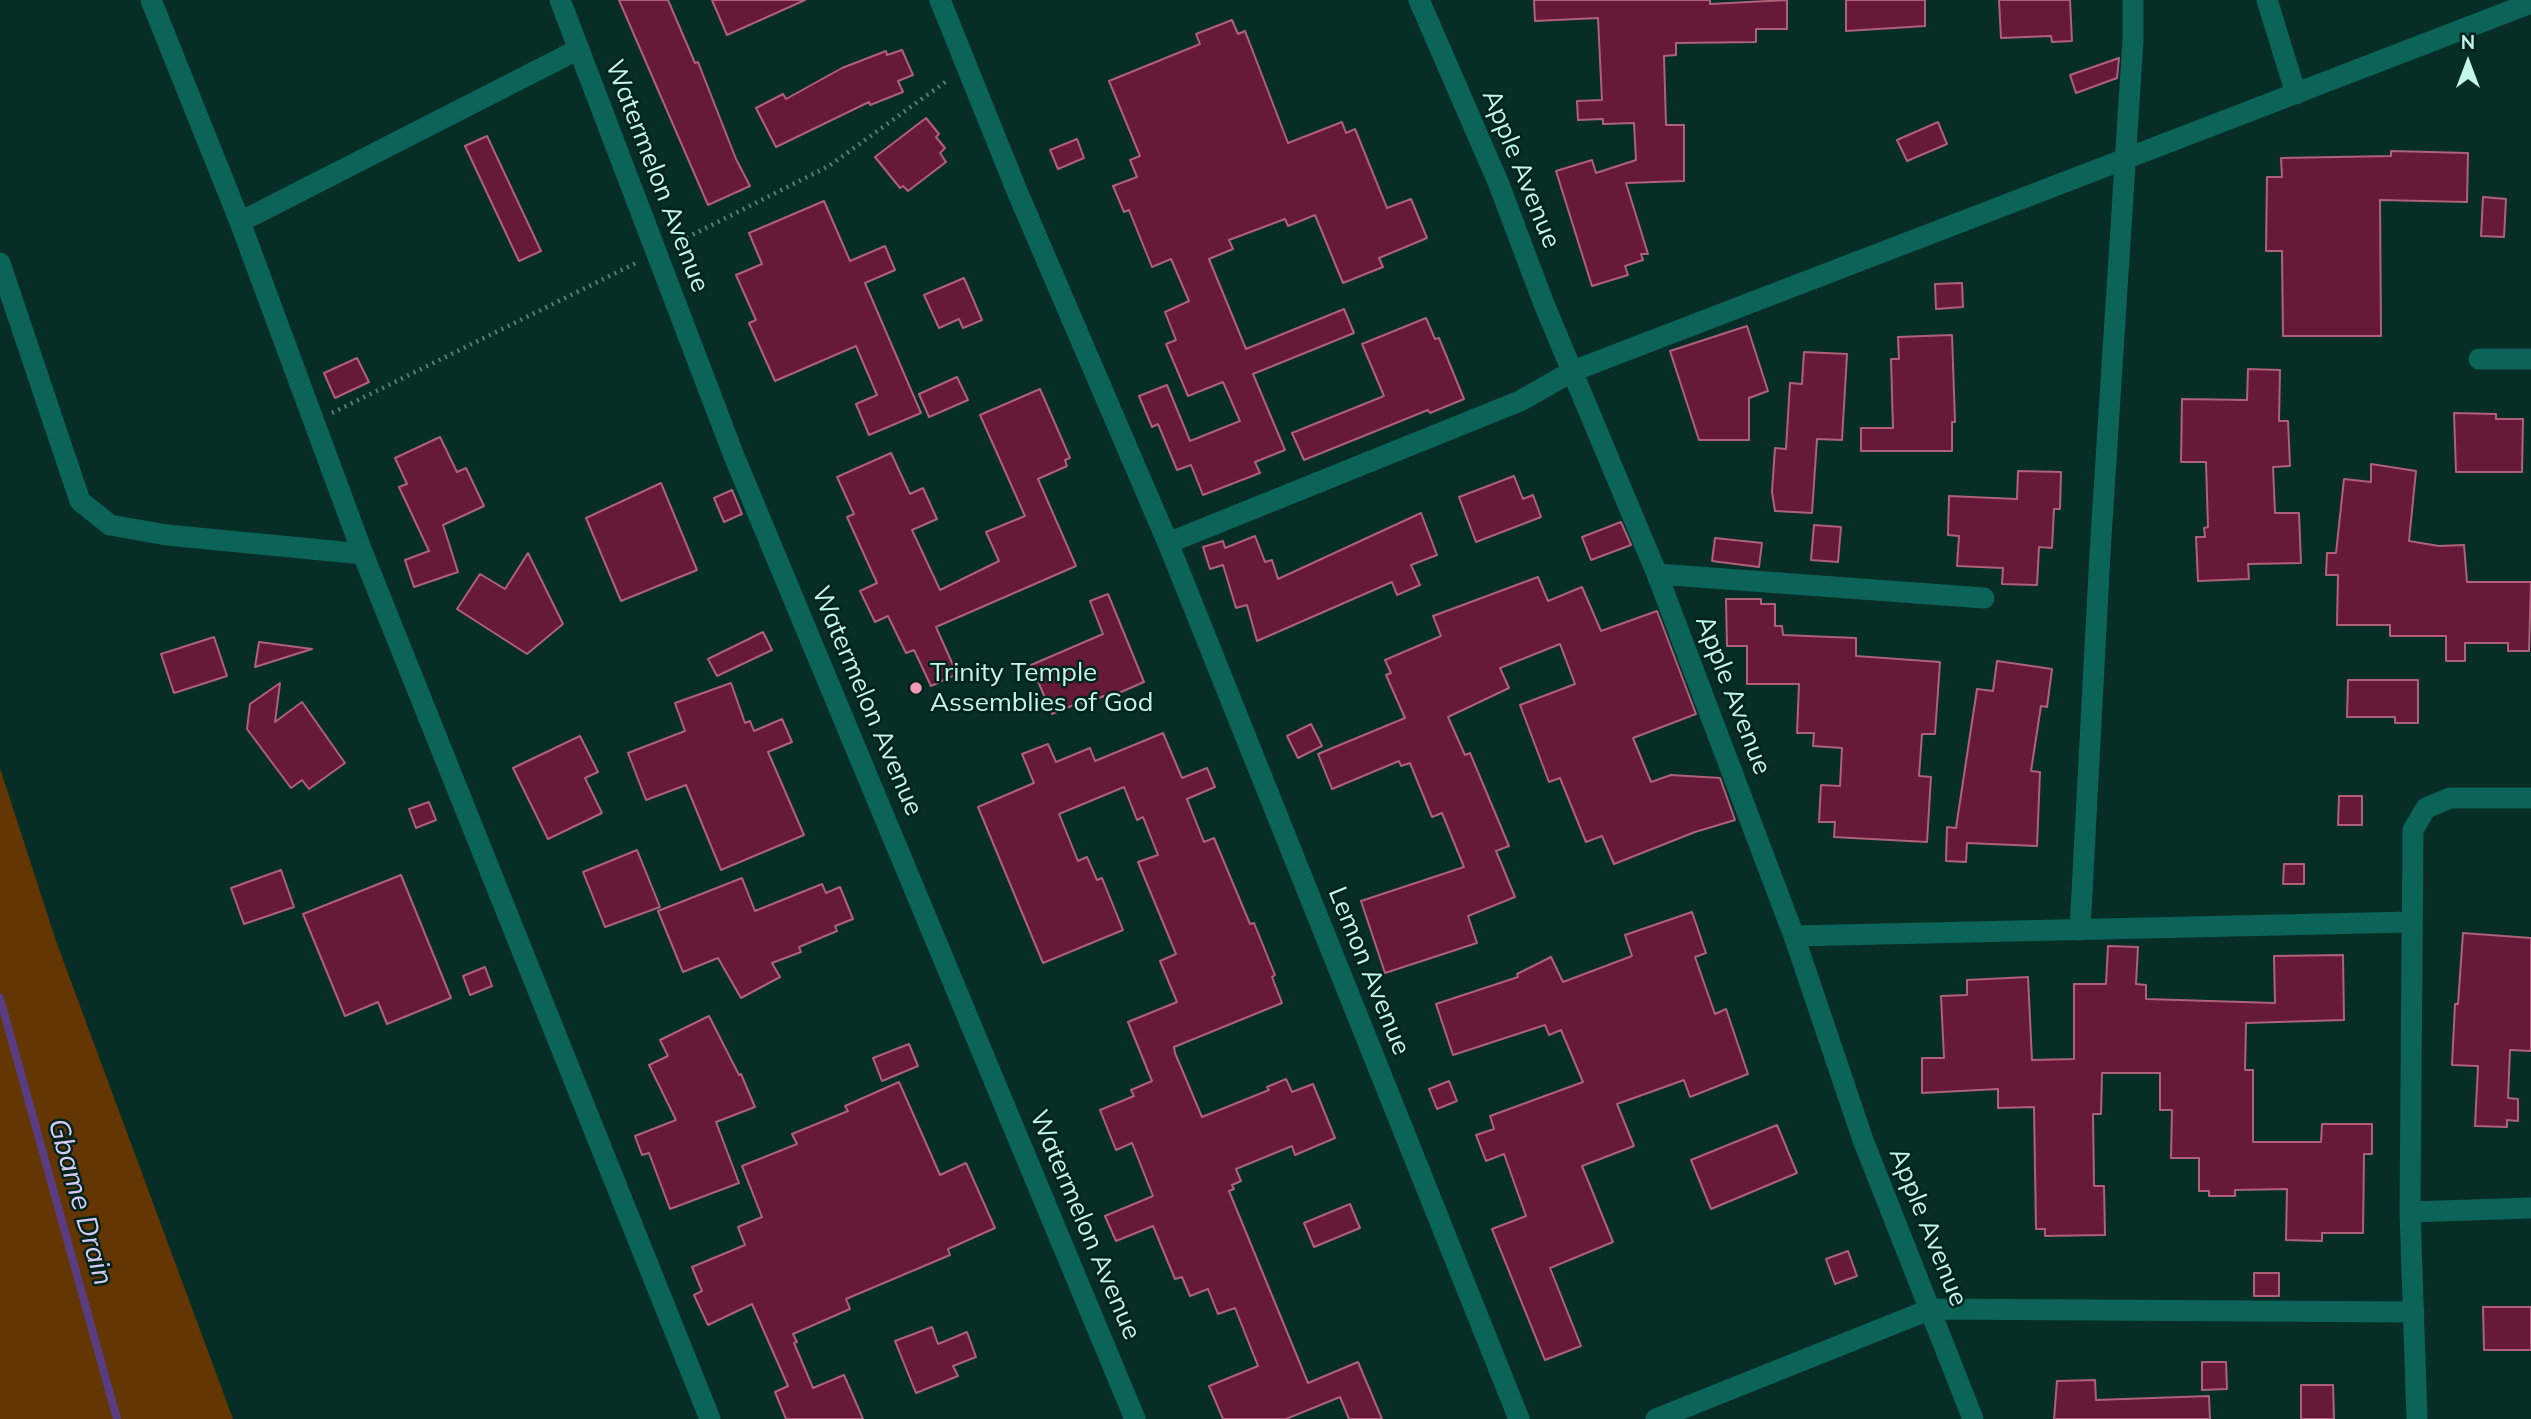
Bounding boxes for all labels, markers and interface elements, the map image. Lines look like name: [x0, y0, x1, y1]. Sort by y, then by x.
north arrow: [2433, 28, 2503, 98]
text: N: [2461, 30, 2475, 54]
street label: Watermelon Avenue: [598, 56, 716, 296]
street label: Apple Avenue: [1475, 85, 1567, 253]
street label: Watermelon Avenue: [805, 582, 929, 820]
street label: Apple Avenue: [1688, 611, 1778, 779]
place label: Trinity Temple Assemblies of God: [930, 657, 1153, 718]
marker: Trinity Temple Assemblies of God: [908, 680, 924, 696]
street label: Lemon Avenue: [1321, 882, 1417, 1060]
street label: Watermelon Avenue: [1023, 1106, 1147, 1344]
water label: Gbame Drain: [40, 1115, 120, 1289]
street label: Apple Avenue: [1882, 1143, 1974, 1311]

